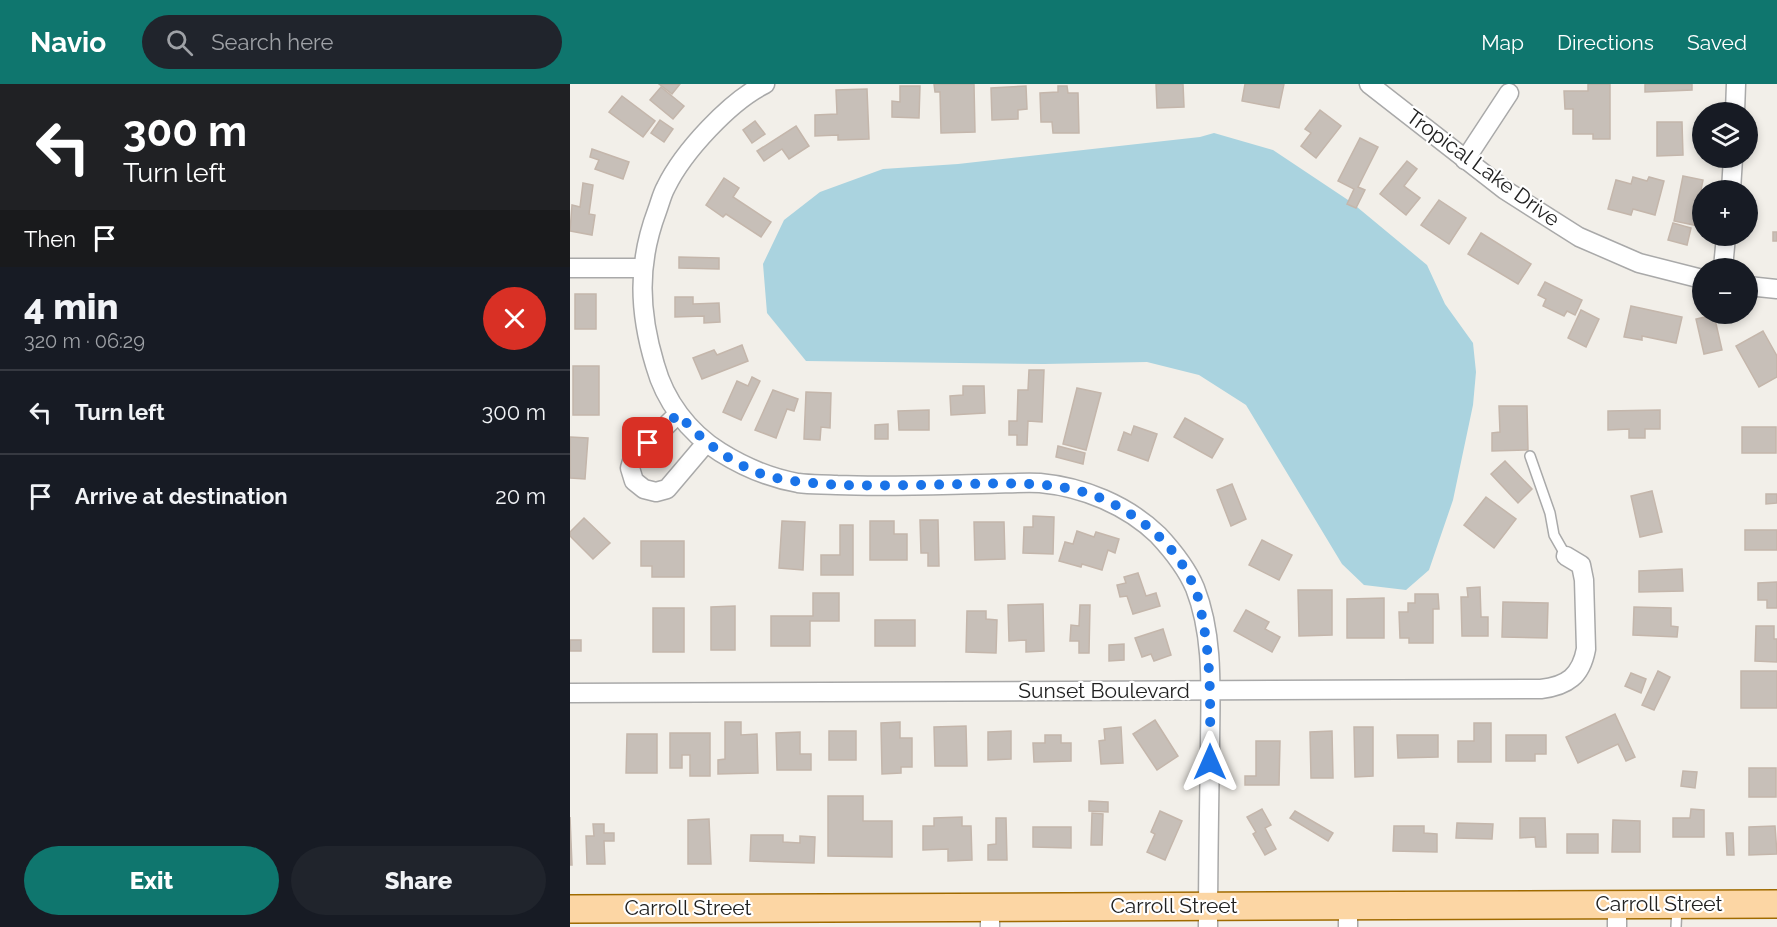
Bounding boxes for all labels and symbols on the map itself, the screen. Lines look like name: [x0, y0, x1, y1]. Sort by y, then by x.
street label: Tropical Lake Drive: [1402, 104, 1565, 232]
pin: [622, 417, 673, 468]
street label: Sunset Boulevard: [1018, 678, 1190, 703]
position arrow: [1178, 730, 1242, 794]
street label: Carroll Street: [1595, 891, 1723, 916]
street label: Carroll Street: [1110, 893, 1238, 918]
street label: Carroll Street: [624, 895, 752, 920]

